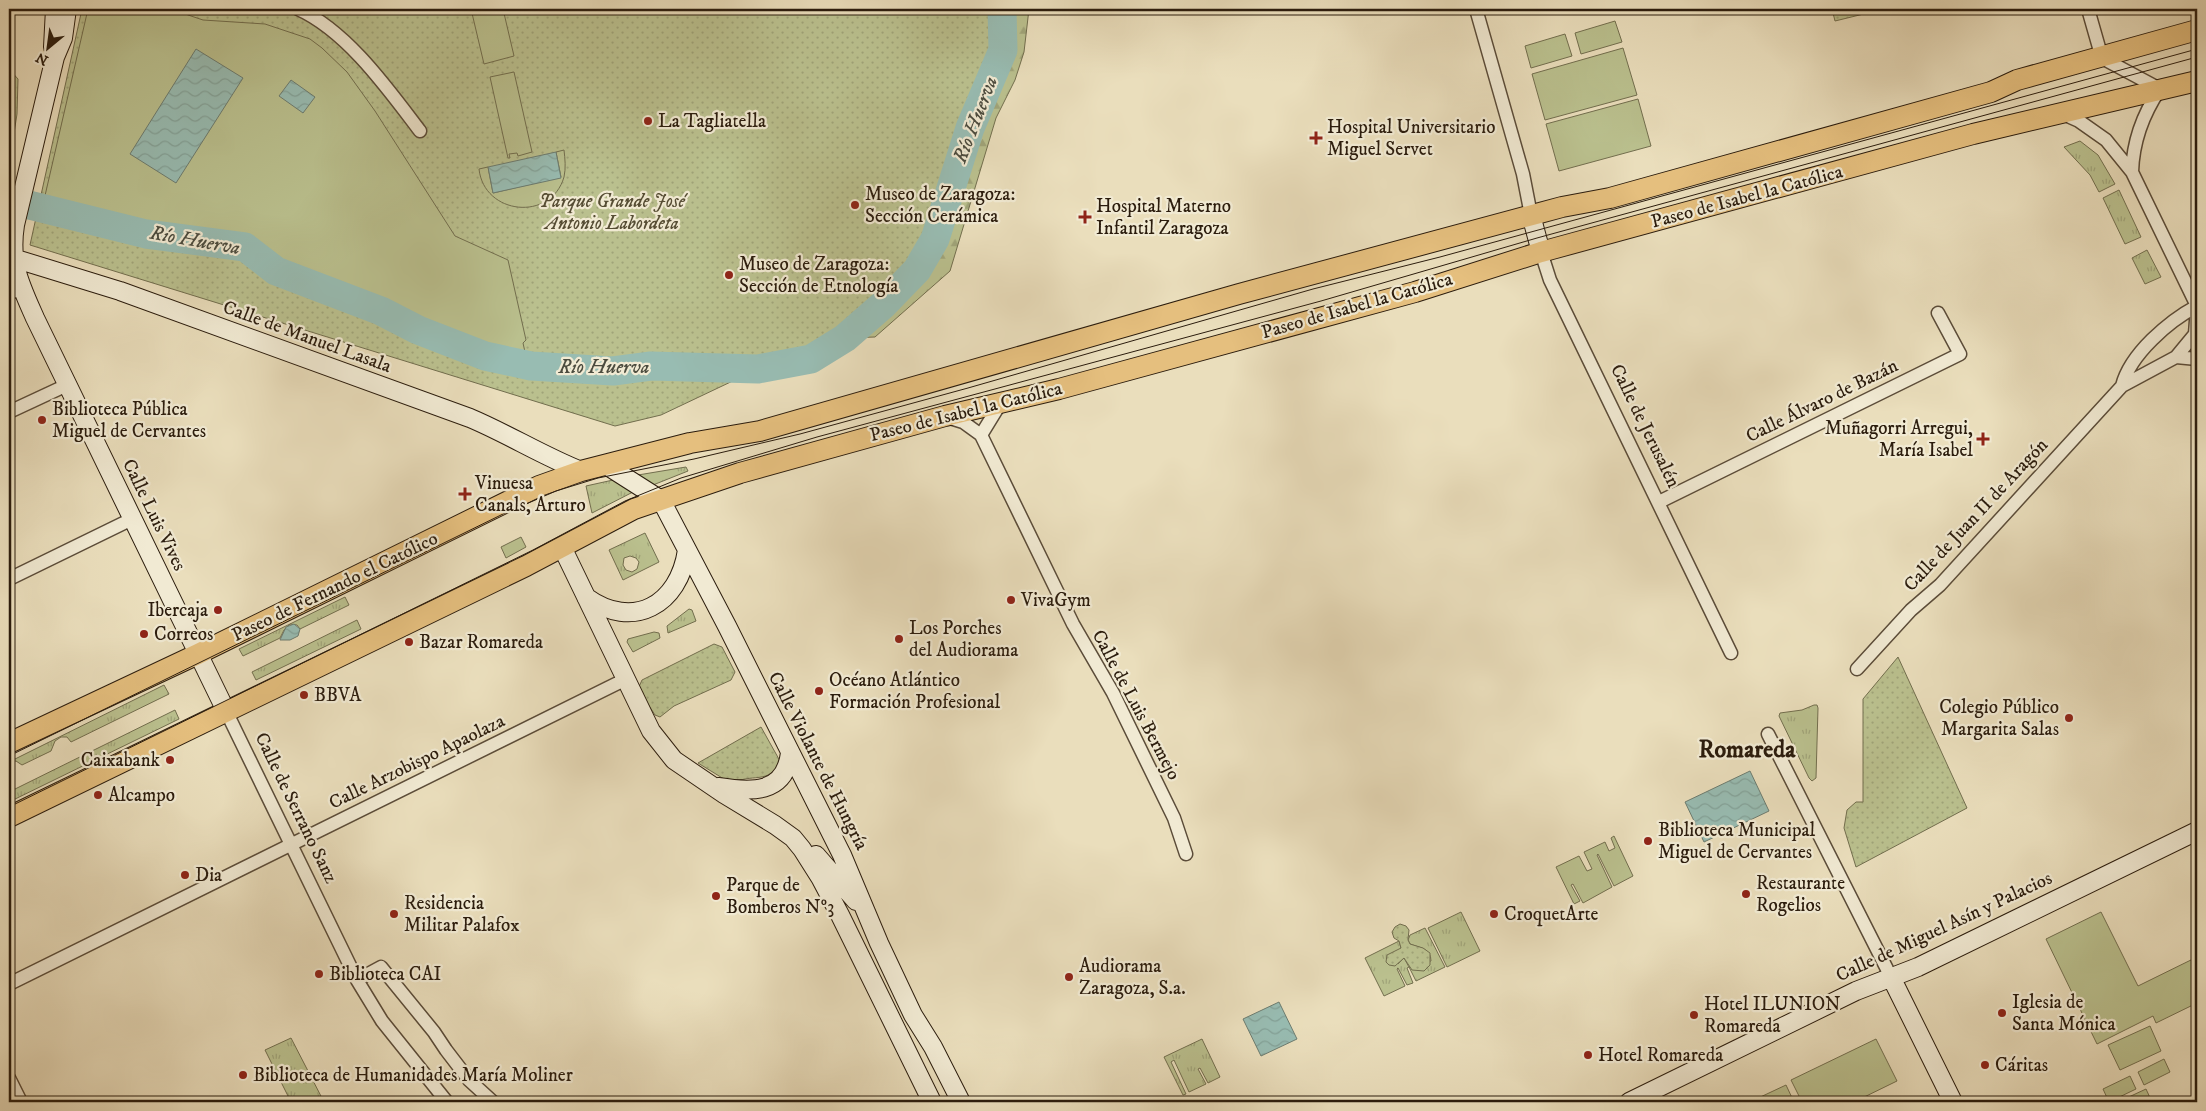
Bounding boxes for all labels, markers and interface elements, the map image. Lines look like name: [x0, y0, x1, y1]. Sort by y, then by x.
north arrow: [22, 22, 72, 72]
text: N: [32, 48, 52, 69]
water label: Río Huerva: [948, 73, 1004, 168]
place label: La Tagliatella: [658, 110, 766, 133]
marker: La Tagliatella: [642, 115, 654, 127]
place label: Hospital Universitario Miguel Servet: [1327, 116, 1495, 161]
marker: Hospital Universitario Miguel Servet: [1309, 131, 1323, 145]
street label: Paseo de Isabel la Católica: [1649, 160, 1845, 234]
place label: Museo de Zaragoza: Sección Cerámica: [865, 183, 1015, 228]
park label: Parque Grande José Antonio Labordeta: [539, 190, 689, 235]
place label: Hospital Materno Infantil Zaragoza: [1096, 195, 1231, 240]
marker: Museo de Zaragoza: Sección Cerámica: [849, 199, 861, 211]
marker: Hospital Materno Infantil Zaragoza: [1078, 210, 1092, 224]
water label: Río Huerva: [147, 221, 242, 261]
place label: Museo de Zaragoza: Sección de Etnología: [739, 253, 898, 298]
street label: Paseo de Isabel la Católica: [1259, 268, 1455, 344]
marker: Museo de Zaragoza: Sección de Etnología: [723, 269, 735, 281]
street label: Calle de Manuel Lasala: [220, 296, 394, 378]
street label: Calle Álvaro de Bazán: [1741, 352, 1902, 448]
water label: Río Huerva: [558, 355, 649, 380]
street label: Calle de Jerusalén: [1605, 360, 1685, 492]
street label: Paseo de Isabel la Católica: [867, 377, 1065, 447]
place label: Biblioteca Pública Miguel de Cervantes: [52, 398, 206, 443]
marker: Biblioteca Pública Miguel de Cervantes: [36, 414, 48, 426]
place label: Muñagorri Arregui, María Isabel: [1825, 417, 1973, 462]
marker: Muñagorri Arregui, María Isabel: [1977, 433, 1989, 445]
street label: Calle de Juan II de Aragón: [1899, 434, 2053, 596]
street label: Calle Luis Vives: [117, 455, 191, 575]
place label: Vinuesa Canals, Arturo: [474, 472, 586, 517]
marker: Vinuesa Canals, Arturo: [459, 488, 471, 500]
street label: Paseo de Fernando el Católico: [228, 527, 442, 647]
place label: VivaGym: [1020, 589, 1091, 612]
marker: VivaGym: [1005, 594, 1017, 606]
place label: Ibercaja: [148, 599, 208, 622]
marker: Ibercaja: [212, 604, 224, 616]
place label: Los Porches del Audiorama: [909, 617, 1018, 662]
place label: Correos: [154, 623, 213, 646]
street label: Calle de Luis Bermejo: [1087, 626, 1185, 784]
marker: Correos: [138, 628, 150, 640]
place label: Bazar Romareda: [419, 631, 543, 654]
marker: Los Porches del Audiorama: [893, 633, 905, 645]
marker: Bazar Romareda: [403, 636, 415, 648]
street label: Calle Violante de Hungría: [763, 668, 873, 854]
place label: Océano Atlántico Formación Profesional: [829, 669, 1001, 714]
place label: BBVA: [314, 684, 362, 707]
marker: Océano Atlántico Formación Profesional: [813, 685, 825, 697]
marker: BBVA: [298, 689, 310, 701]
place label: Colegio Público Margarita Salas: [1939, 696, 2059, 741]
street label: Calle Arzobispo Apaolaza: [325, 709, 509, 815]
marker: Colegio Público Margarita Salas: [2063, 712, 2075, 724]
street label: Calle de Serrano Sanz: [250, 729, 342, 887]
district label: Romareda: [1699, 735, 1796, 765]
place label: Caixabank: [81, 749, 161, 772]
marker: Caixabank: [164, 754, 176, 766]
place label: Alcampo: [108, 784, 175, 807]
marker: Alcampo: [92, 789, 104, 801]
place label: Biblioteca Municipal Miguel de Cervantes: [1658, 819, 1816, 864]
marker: Biblioteca Municipal Miguel de Cervantes: [1642, 835, 1654, 847]
place label: Dia: [195, 864, 222, 887]
street label: Calle de Miguel Asín y Palacios: [1832, 867, 2056, 987]
marker: Dia: [179, 869, 191, 881]
place label: Restaurante Rogelios: [1756, 872, 1845, 917]
place label: Parque de Bomberos Nº3: [726, 874, 834, 919]
marker: Restaurante Rogelios: [1740, 888, 1752, 900]
marker: Parque de Bomberos Nº3: [710, 890, 722, 902]
place label: Residencia Militar Palafox: [404, 892, 520, 937]
place label: CroquetArte: [1504, 903, 1599, 927]
marker: Residencia Militar Palafox: [388, 908, 400, 920]
marker: CroquetArte: [1488, 908, 1500, 920]
place label: Audiorama Zaragoza, S.a.: [1079, 955, 1186, 1000]
place label: Biblioteca CAI: [329, 963, 442, 986]
marker: Biblioteca CAI: [313, 968, 325, 980]
marker: Audiorama Zaragoza, S.a.: [1063, 971, 1075, 983]
place label: Iglesia de Santa Mónica: [2012, 991, 2116, 1036]
place label: Hotel ILUNION Romareda: [1704, 993, 1841, 1038]
marker: Iglesia de Santa Mónica: [1996, 1007, 2008, 1019]
marker: Hotel ILUNION Romareda: [1688, 1009, 1700, 1021]
place label: Hotel Romareda: [1598, 1044, 1723, 1067]
marker: Hotel Romareda: [1582, 1049, 1594, 1061]
place label: Cáritas: [1995, 1054, 2048, 1077]
marker: Cáritas: [1979, 1059, 1991, 1071]
place label: Biblioteca de Humanidades María Moliner: [253, 1064, 573, 1087]
marker: Biblioteca de Humanidades María Moliner: [237, 1069, 249, 1081]

